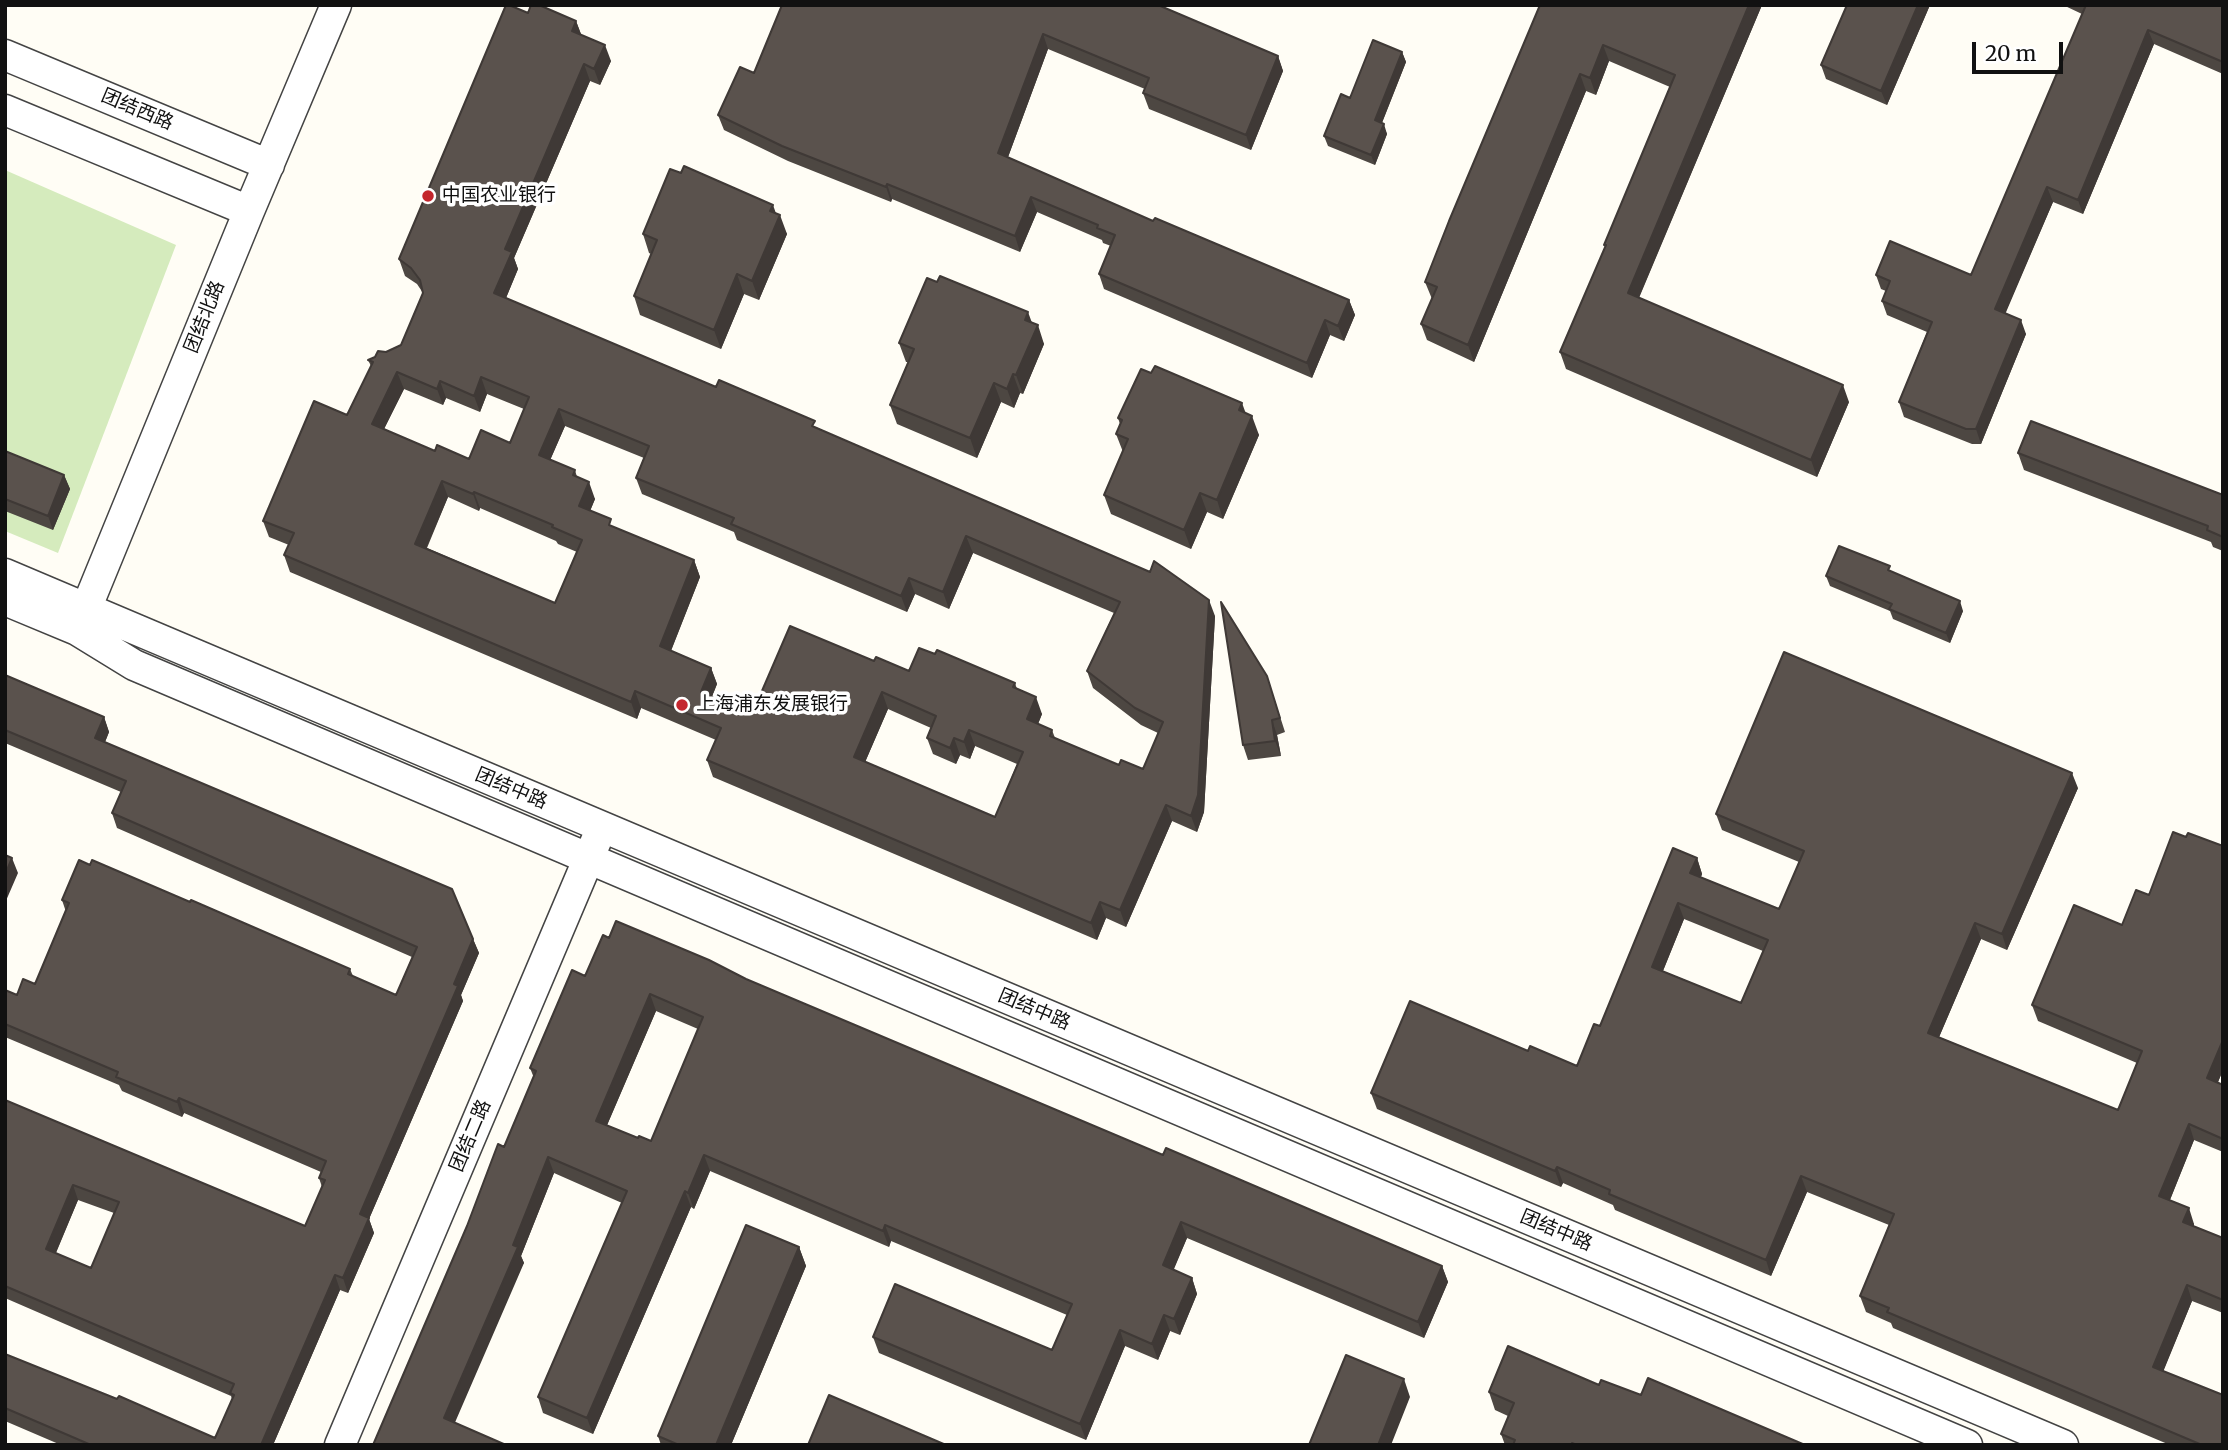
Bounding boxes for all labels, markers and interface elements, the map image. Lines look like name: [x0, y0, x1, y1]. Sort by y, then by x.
scale bar: [1976, 28, 2067, 72]
text: 20 m: [1985, 40, 2036, 67]
street label: 团结西路: [98, 85, 176, 135]
place label: 中国农业银行: [442, 185, 556, 207]
marker: 中国农业银行: [420, 188, 436, 204]
street label: 团结北路: [180, 277, 230, 357]
place label: 上海浦东发展银行: [696, 694, 848, 716]
marker: 上海浦东发展银行: [674, 697, 690, 713]
street label: 团结中路: [472, 764, 550, 814]
street label: 团结中路: [995, 985, 1073, 1035]
street label: 团结二路: [446, 1097, 496, 1175]
street label: 团结中路: [1517, 1206, 1595, 1256]

